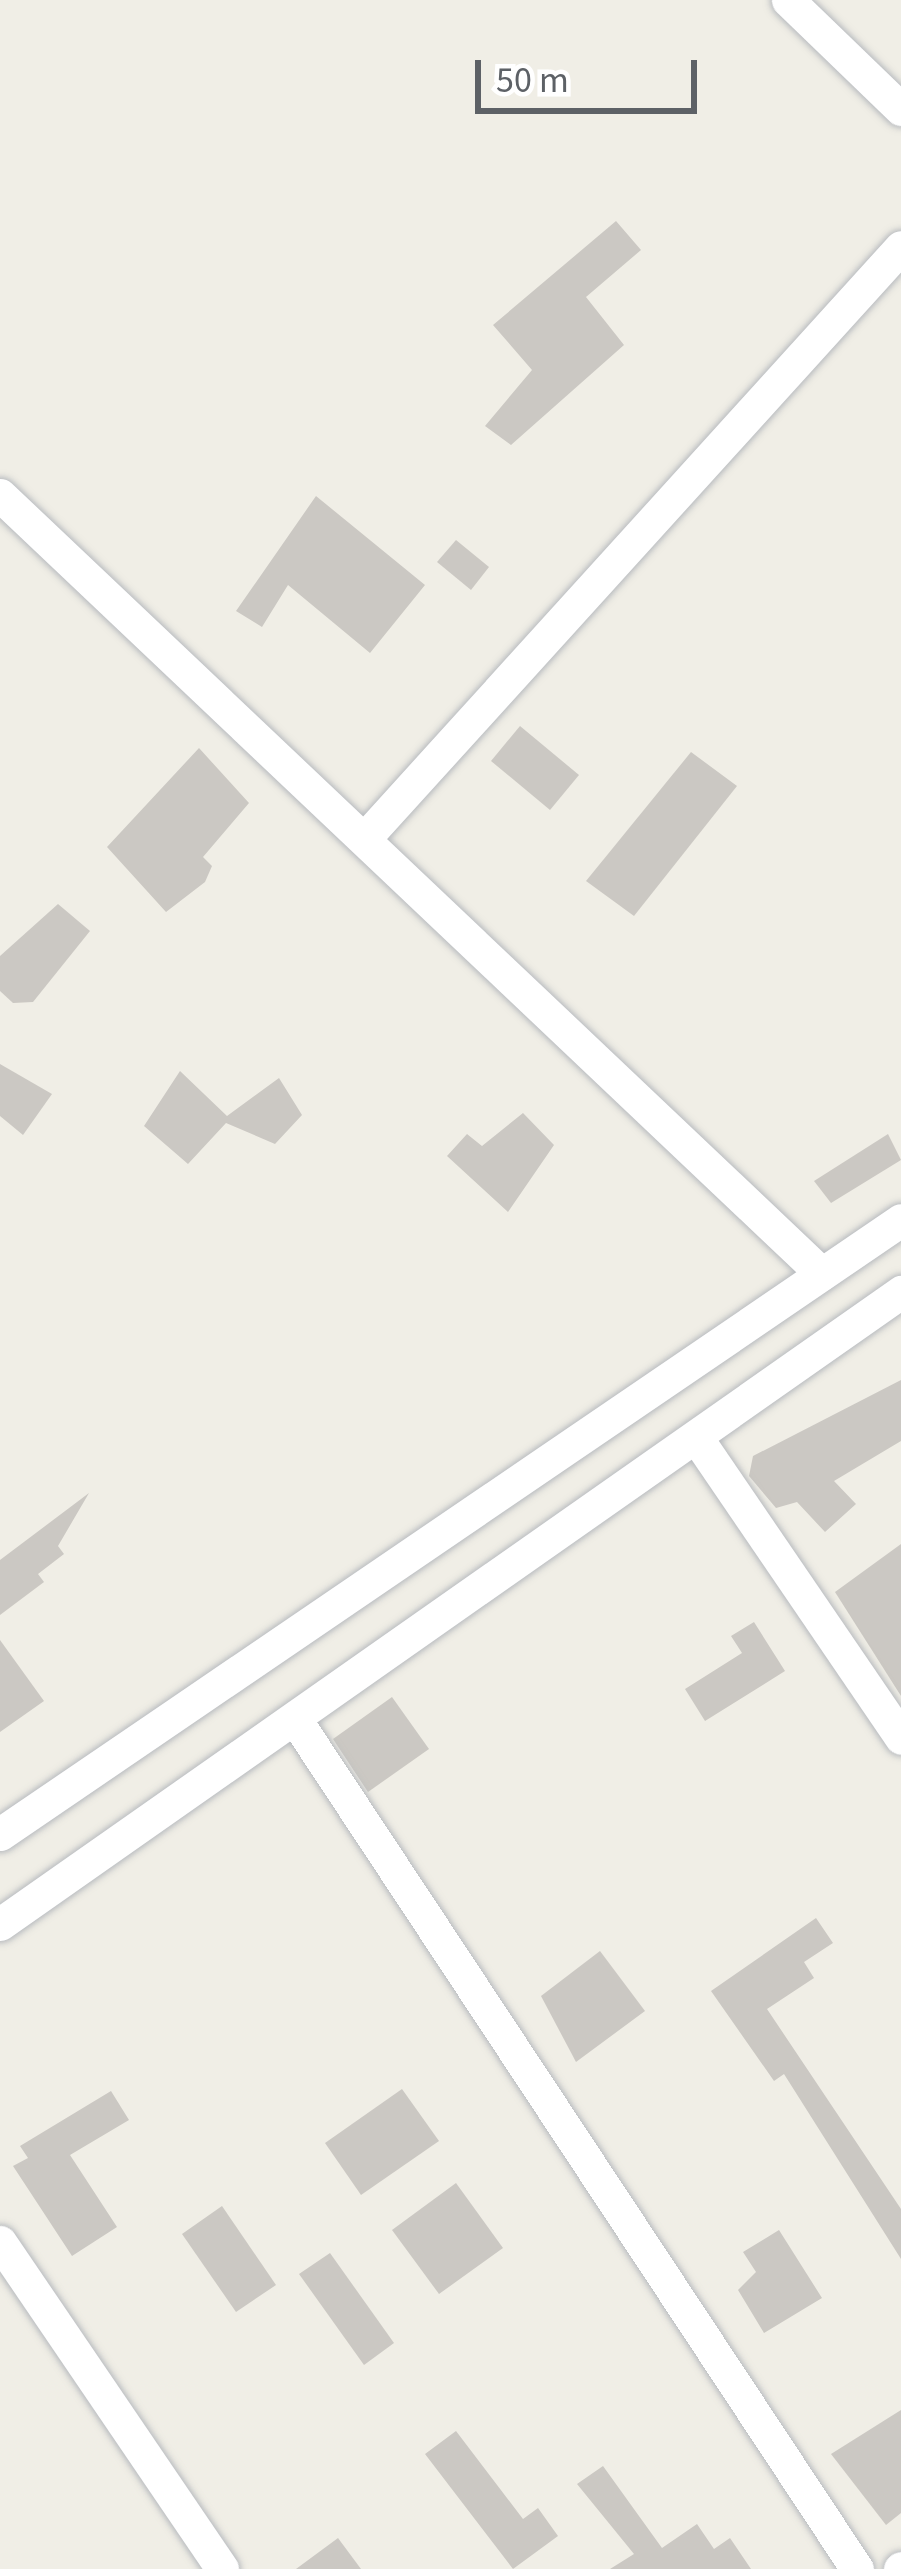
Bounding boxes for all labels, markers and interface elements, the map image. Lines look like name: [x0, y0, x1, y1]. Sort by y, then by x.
scale bar: [481, 36, 703, 110]
text: 50 m: [496, 55, 569, 106]

